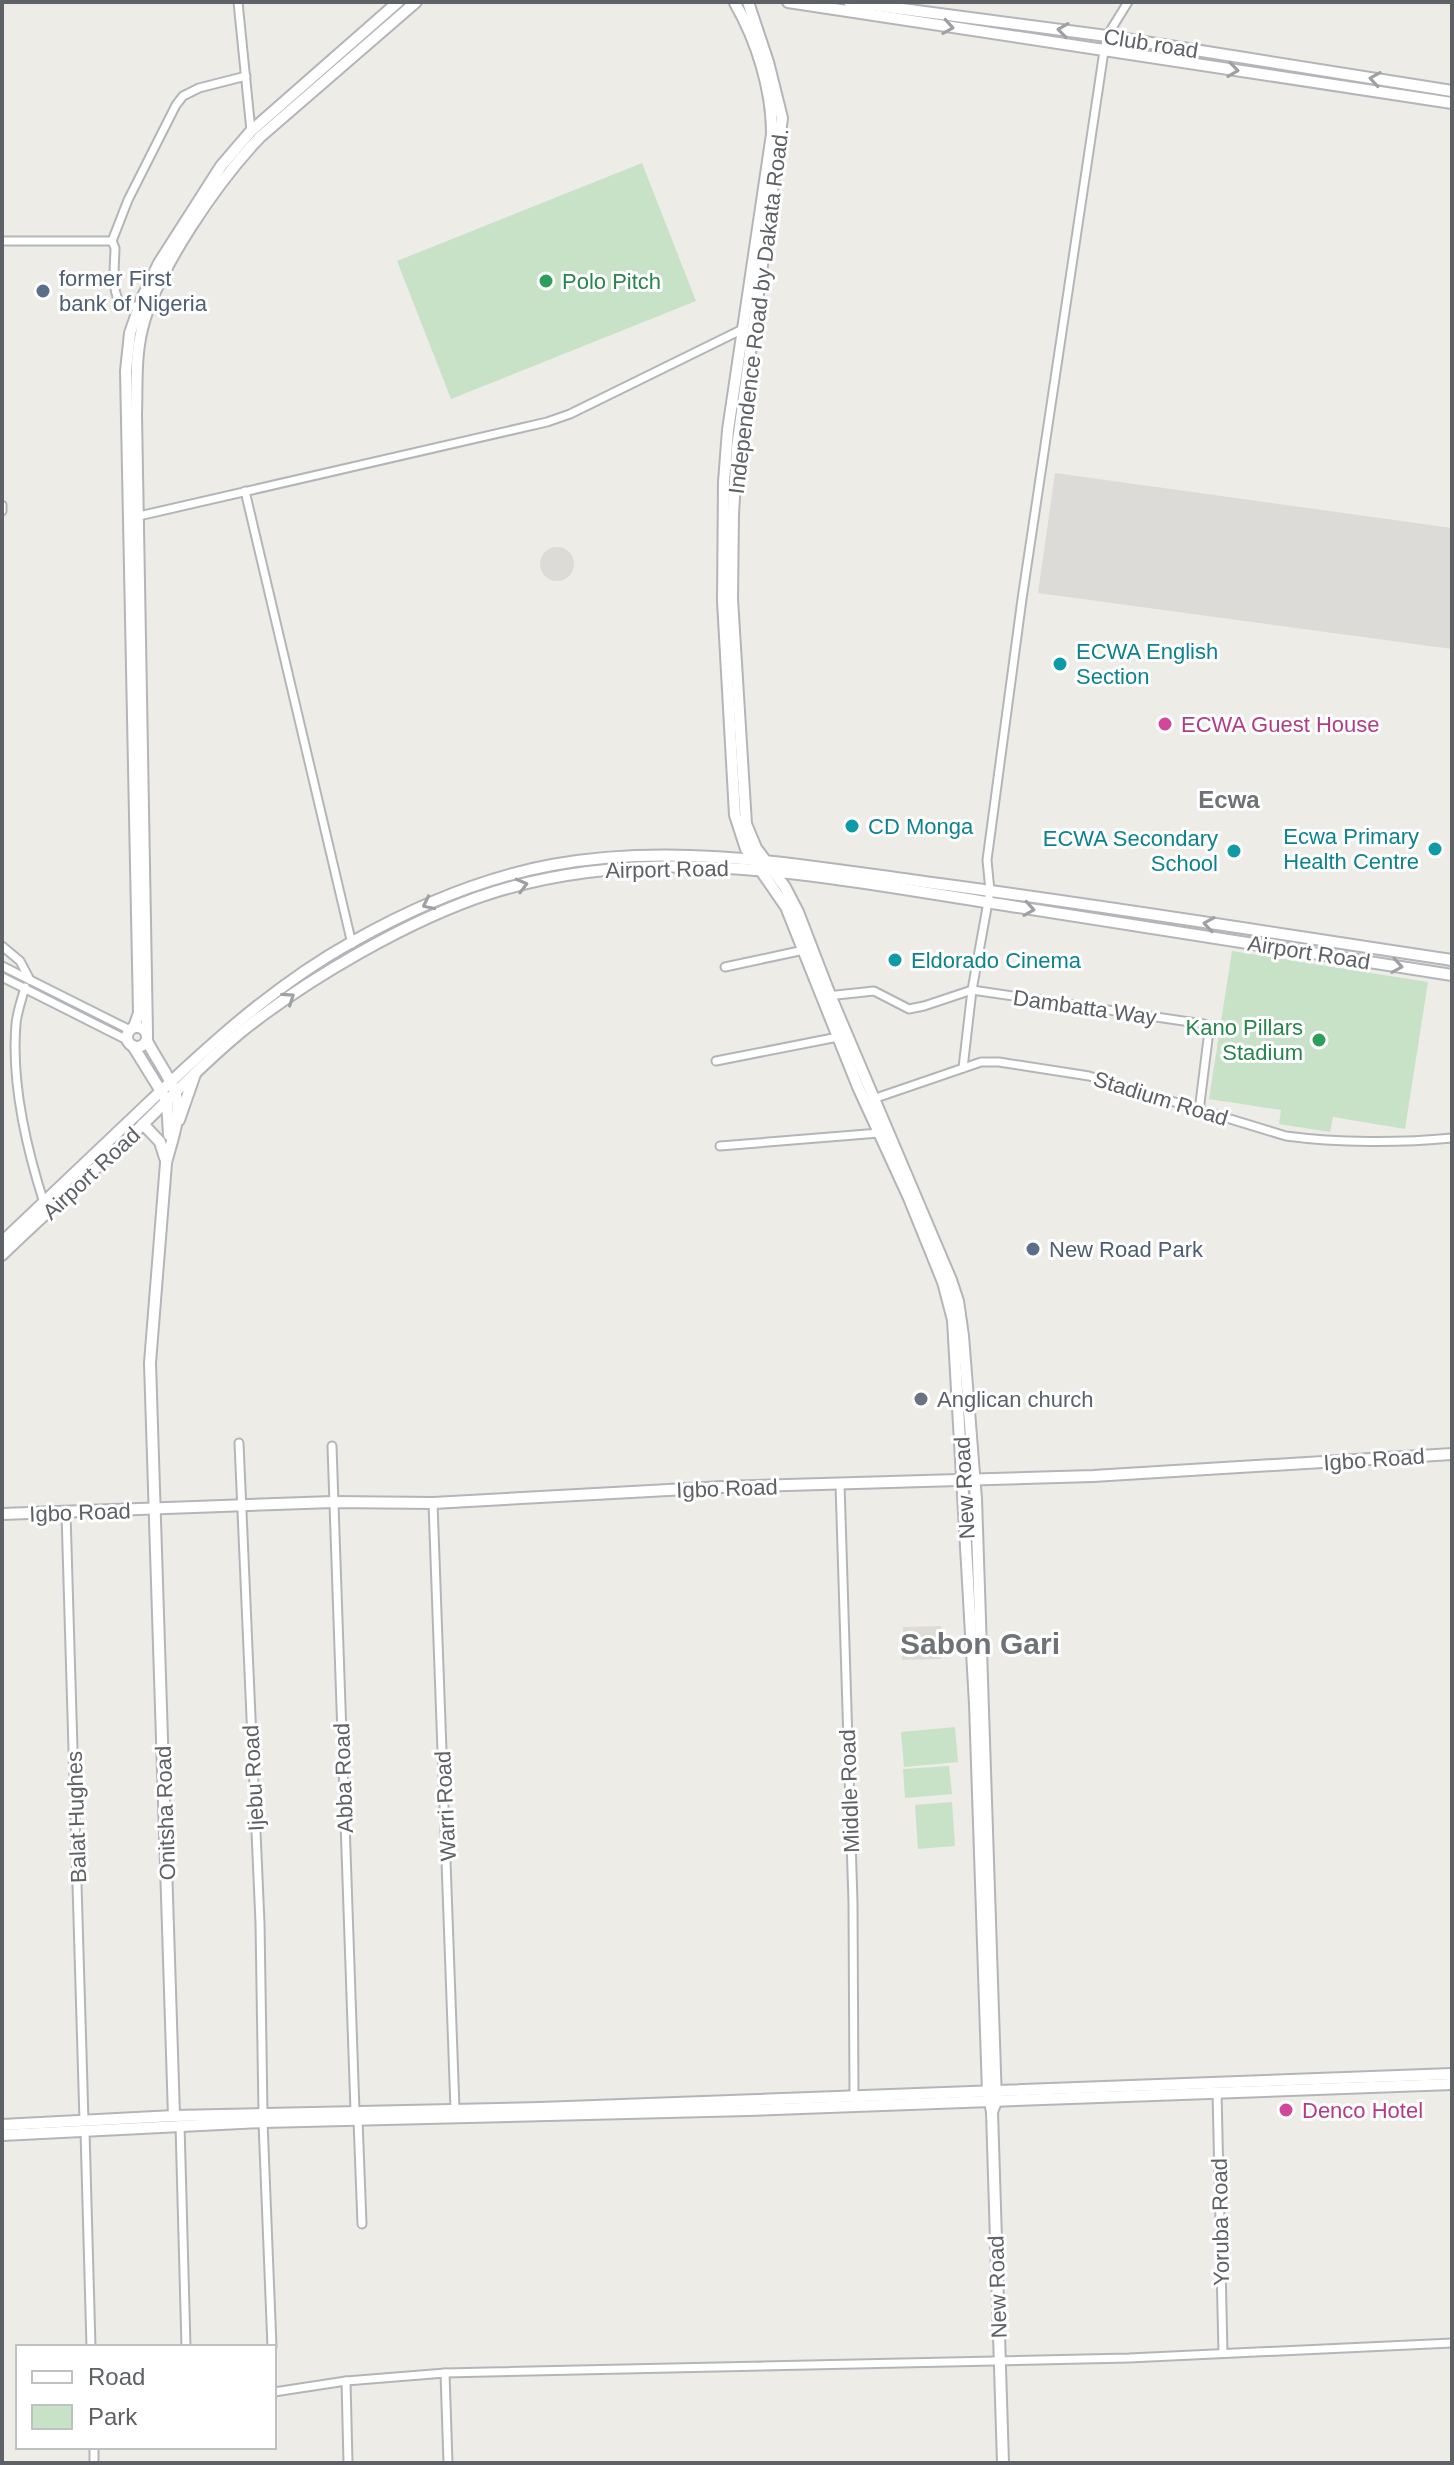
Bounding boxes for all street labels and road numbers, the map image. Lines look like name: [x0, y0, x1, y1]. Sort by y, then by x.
street label: Club road: [1102, 24, 1200, 63]
street label: Independence Road by Dakata Road.: [724, 127, 793, 495]
street label: Airport Road: [605, 856, 729, 883]
street label: Airport Road: [1246, 930, 1372, 975]
street label: Dambatta Way: [1012, 985, 1158, 1030]
street label: Stadium Road: [1091, 1066, 1231, 1131]
street label: Airport Road: [38, 1122, 145, 1225]
street label: New Road: [949, 1436, 980, 1540]
street label: Igbo Road: [1323, 1443, 1426, 1476]
street label: Igbo Road: [676, 1474, 778, 1503]
street label: Igbo Road: [29, 1498, 131, 1527]
street label: Abba Road: [329, 1723, 358, 1833]
street label: Ijebu Road: [238, 1724, 269, 1832]
street label: Middle Road: [835, 1729, 864, 1853]
street label: Onitsha Road: [151, 1745, 180, 1881]
street label: Warri Road: [430, 1750, 461, 1862]
street label: Balat Hughes: [62, 1751, 91, 1883]
street label: Yoruba Road: [1207, 2158, 1234, 2286]
street label: New Road: [983, 2235, 1012, 2339]

